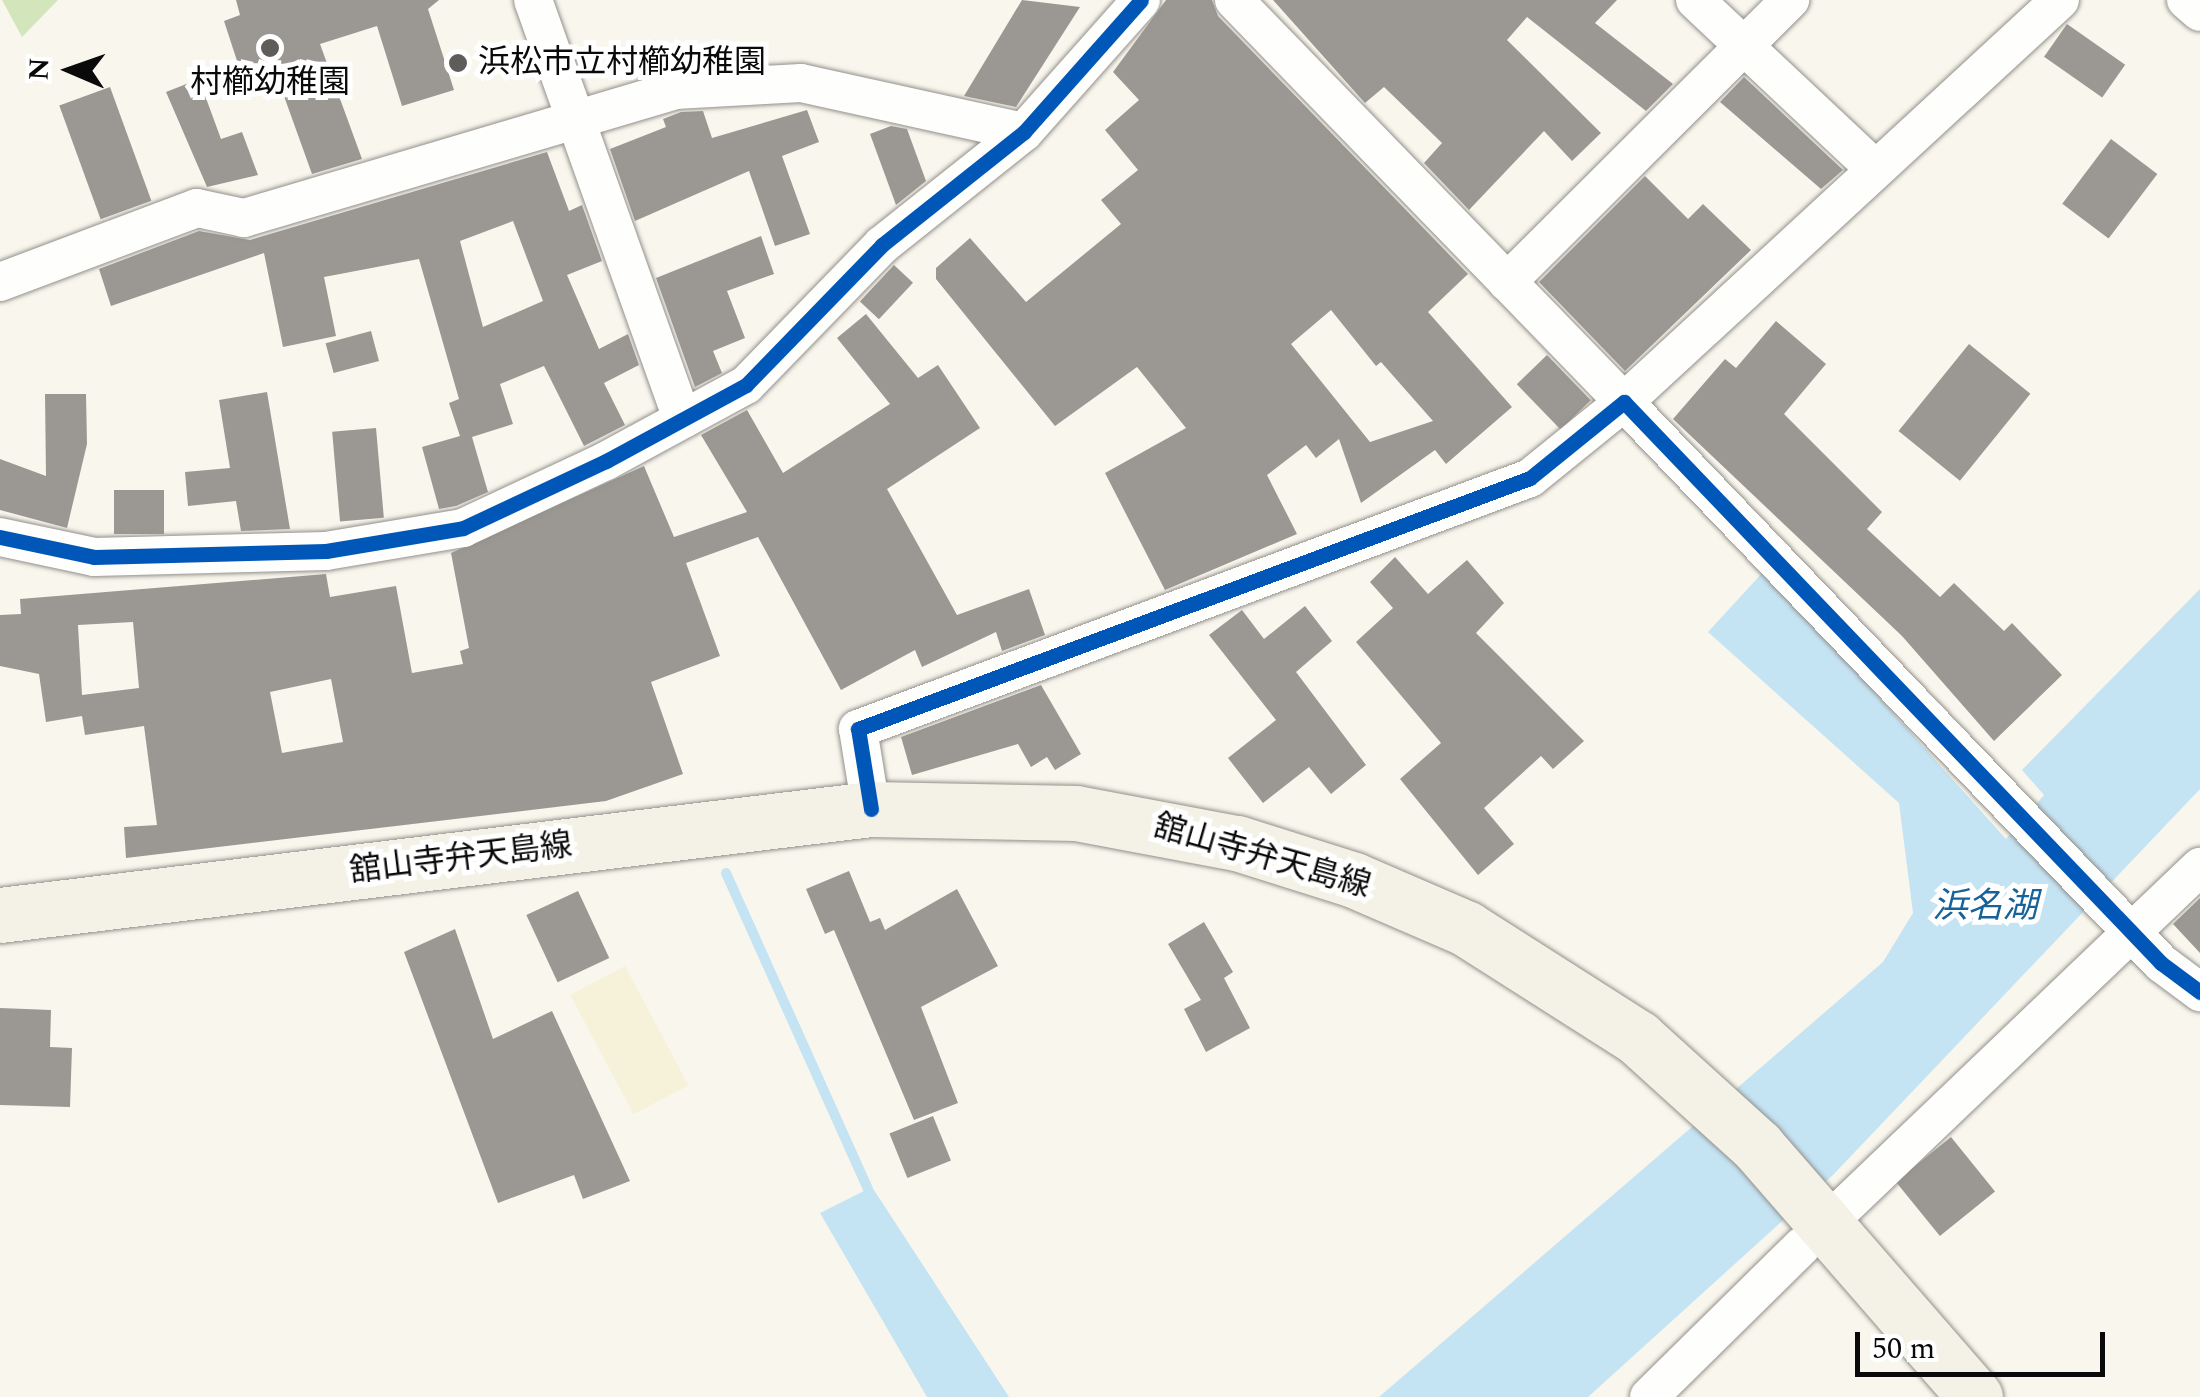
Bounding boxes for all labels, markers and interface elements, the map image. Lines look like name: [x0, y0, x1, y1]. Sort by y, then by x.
north arrow: [20, 20, 120, 120]
marker: 村櫛幼稚園: [259, 37, 281, 59]
place label: 浜松市立村櫛幼稚園: [478, 44, 766, 82]
marker: 浜松市立村櫛幼稚園: [447, 52, 469, 74]
text: N: [18, 57, 61, 81]
place label: 村櫛幼稚園: [190, 64, 350, 102]
street label: 舘山寺弁天島線: [1149, 808, 1375, 906]
street label: 舘山寺弁天島線: [347, 826, 575, 892]
water label: 浜名湖: [1933, 886, 2037, 928]
scale bar: [1860, 1312, 2110, 1374]
text: 50 m: [1872, 1326, 1935, 1372]

